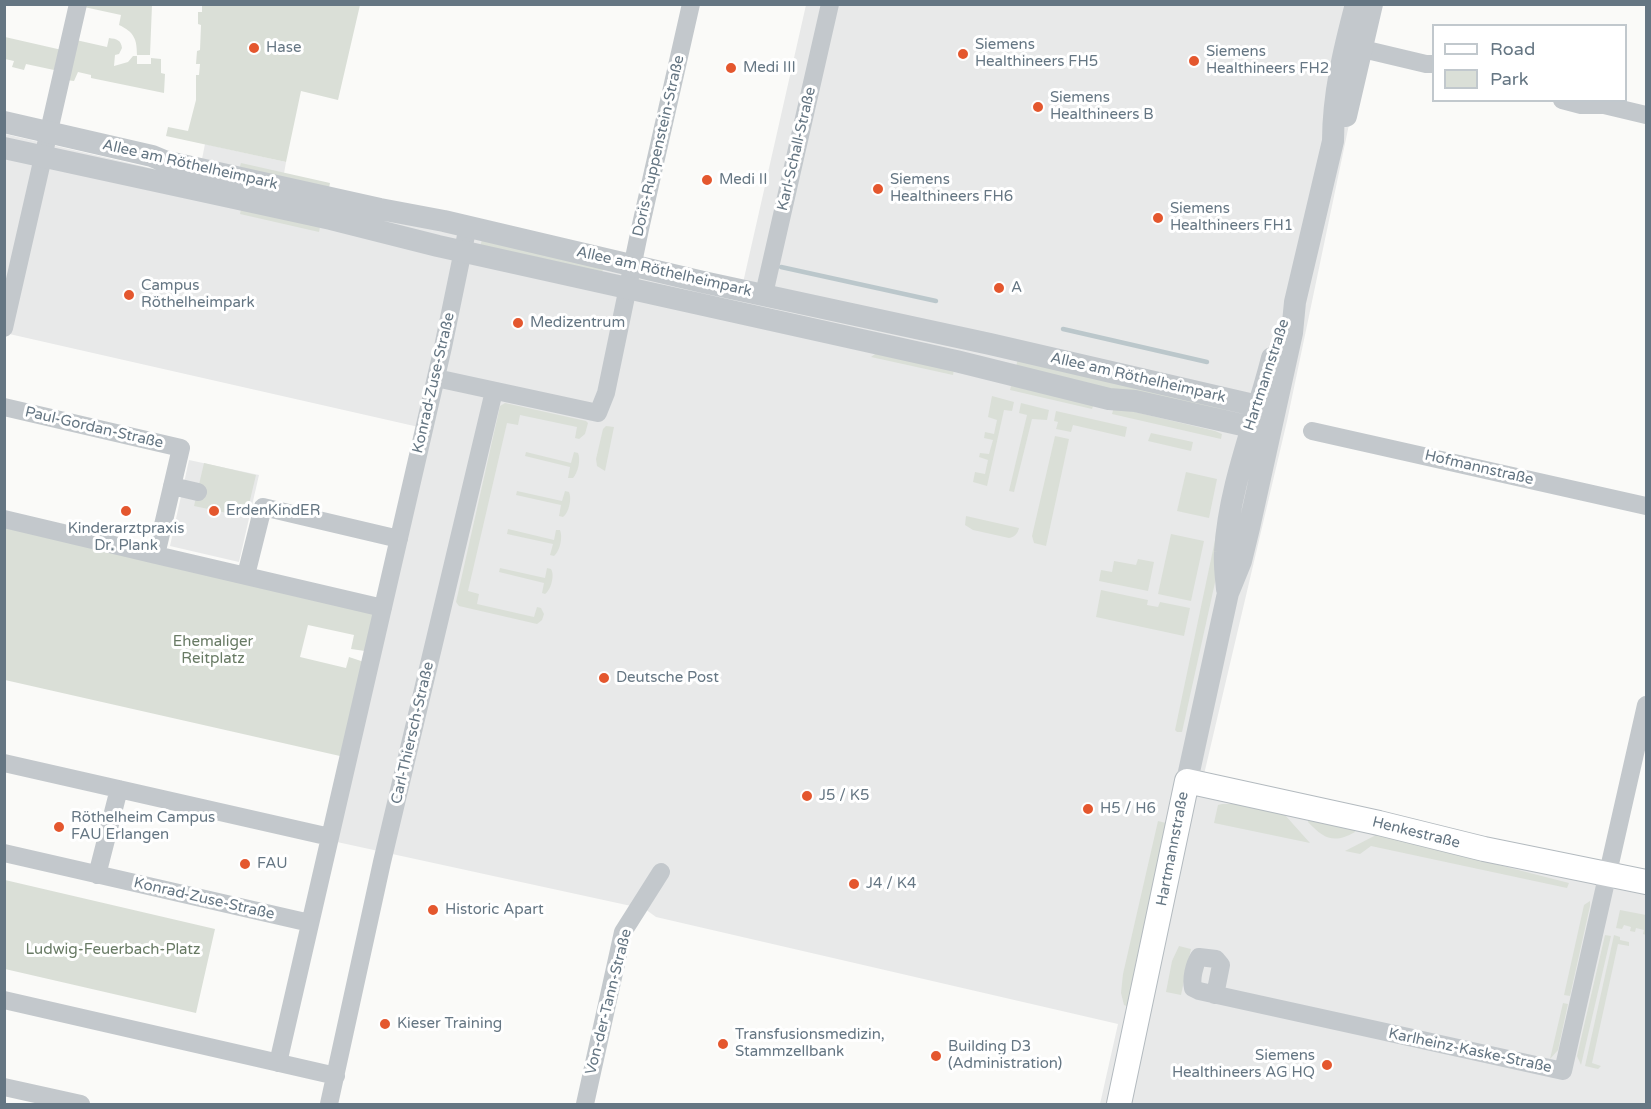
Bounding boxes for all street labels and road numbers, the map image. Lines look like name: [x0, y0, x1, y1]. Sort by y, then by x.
street label: Doris-Ruppenstein-Straße: [629, 54, 689, 238]
street label: Karl-Schall-Straße: [774, 85, 820, 213]
street label: Allee am Röthelheimpark: [101, 136, 279, 194]
street label: Allee am Röthelheimpark: [575, 243, 753, 301]
street label: Konrad-Zuse-Straße: [409, 311, 459, 455]
street label: Hartmannstraße: [1240, 317, 1294, 433]
street label: Allee am Röthelheimpark: [1049, 349, 1227, 407]
street label: Paul-Gordan-Straße: [23, 403, 165, 453]
street label: Hofmannstraße: [1423, 447, 1535, 489]
street label: Carl-Thiersch-Straße: [388, 660, 438, 806]
street label: Hartmannstraße: [1153, 790, 1193, 908]
street label: Henkestraße: [1370, 813, 1462, 853]
street label: Konrad-Zuse-Straße: [132, 874, 276, 924]
street label: Von-der-Tann-Straße: [582, 927, 636, 1077]
street label: Karlheinz-Kaske-Straße: [1387, 1025, 1553, 1077]

